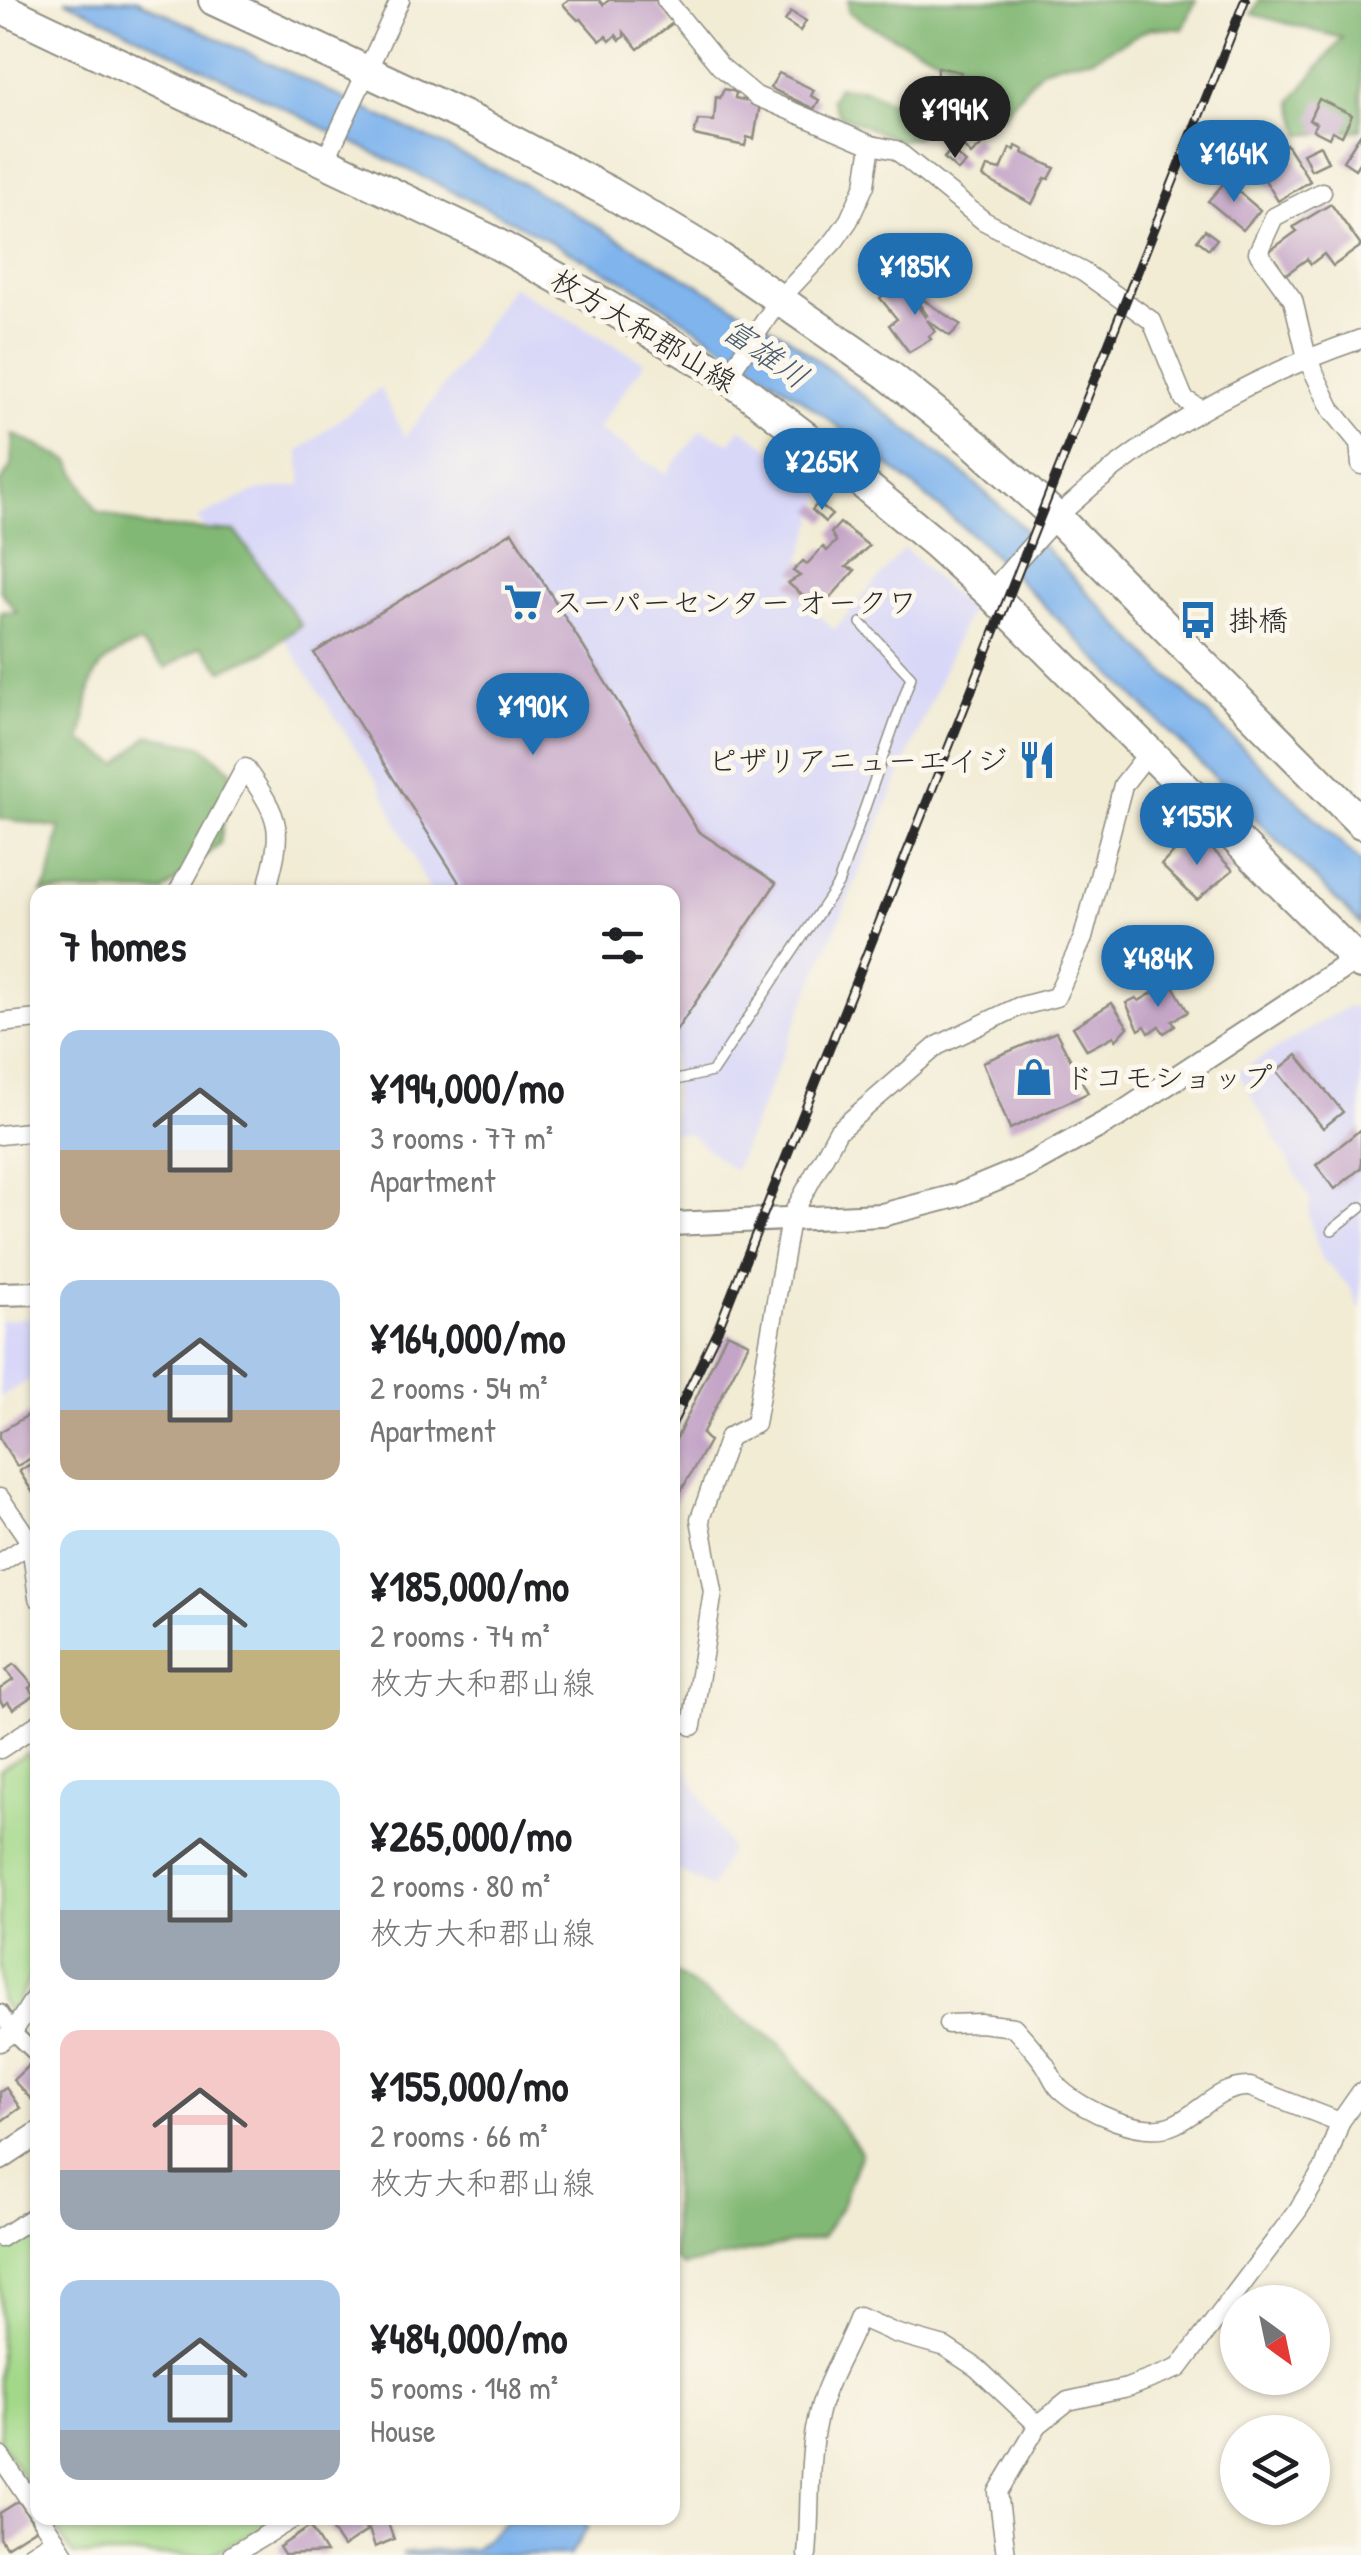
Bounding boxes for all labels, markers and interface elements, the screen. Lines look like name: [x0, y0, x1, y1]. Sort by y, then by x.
pin: ¥194K: [885, 76, 1025, 161]
text: ¥194K: [922, 87, 988, 130]
pin: ¥164K: [1164, 120, 1304, 205]
text: ¥164K: [1200, 131, 1268, 174]
pin: ¥185K: [845, 233, 985, 318]
text: ¥185K: [880, 244, 950, 287]
street label: 枚方大和郡山線: [544, 259, 744, 401]
water label: 富雄川: [714, 308, 818, 398]
pin: ¥265K: [752, 428, 892, 513]
text: ¥265K: [786, 439, 858, 482]
supermarket icon: スーパーセンター オークワ: [502, 581, 544, 623]
place label: スーパーセンター オークワ: [553, 582, 918, 622]
bus stop icon: 掛橋: [1177, 599, 1219, 641]
place label: 掛橋: [1228, 600, 1288, 640]
pin: ¥190K: [463, 673, 603, 758]
text: ¥190K: [498, 684, 568, 727]
restaurant icon: ピザリアニューエイジ: [1016, 739, 1058, 781]
place label: ピザリアニューエイジ: [708, 740, 1007, 780]
pin: ¥155K: [1127, 783, 1267, 868]
text: ¥155K: [1162, 794, 1232, 837]
text: 7 homes: [60, 917, 186, 974]
icon: filters: [595, 918, 650, 973]
pin: ¥484K: [1088, 925, 1228, 1010]
text: ¥484K: [1123, 936, 1193, 979]
shop icon: ドコモショップ: [1013, 1056, 1055, 1098]
place label: ドコモショップ: [1064, 1057, 1273, 1097]
text: ¥194,000/mo: [370, 1059, 564, 1116]
icon: home: [140, 1070, 260, 1190]
text: 3 rooms · 77 m²: [370, 1116, 553, 1159]
text: Apartment: [370, 1159, 495, 1202]
text: ¥164,000/mo: [370, 1309, 565, 1366]
icon: home: [140, 1320, 260, 1440]
text: 2 rooms · 54 m²: [370, 1366, 548, 1409]
text: Apartment: [370, 1409, 495, 1452]
text: ¥185,000/mo: [370, 1557, 569, 1614]
icon: home: [140, 1570, 260, 1690]
text: 2 rooms · 74 m²: [370, 1614, 550, 1657]
text: 枚方大和郡山線: [370, 1661, 594, 1704]
text: ¥265,000/mo: [370, 1807, 572, 1864]
icon: home: [140, 1820, 260, 1940]
text: 2 rooms · 80 m²: [370, 1864, 550, 1907]
text: 枚方大和郡山線: [370, 1911, 594, 1954]
text: ¥155,000/mo: [370, 2057, 568, 2114]
icon: home: [140, 2070, 260, 2190]
text: 2 rooms · 66 m²: [370, 2114, 548, 2157]
text: 枚方大和郡山線: [370, 2161, 594, 2204]
north arrow: [1220, 2285, 1330, 2395]
map controls: [1220, 2285, 1330, 2525]
text: ¥484,000/mo: [370, 2309, 567, 2366]
icon: home: [140, 2320, 260, 2440]
text: 5 rooms · 148 m²: [370, 2366, 558, 2409]
text: House: [370, 2409, 436, 2452]
button: layers: [1220, 2415, 1330, 2525]

